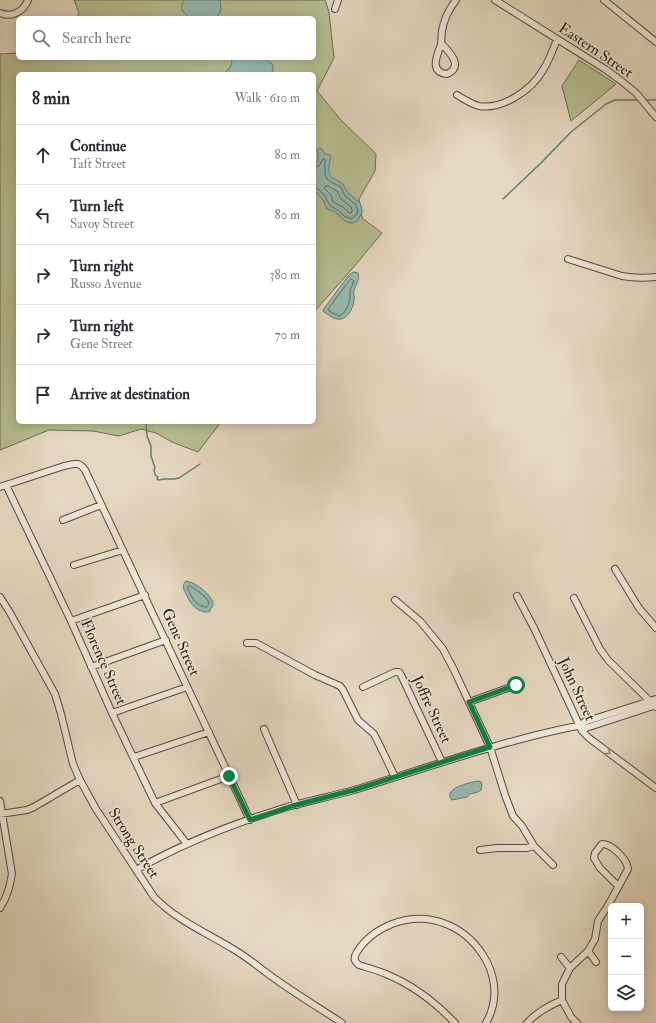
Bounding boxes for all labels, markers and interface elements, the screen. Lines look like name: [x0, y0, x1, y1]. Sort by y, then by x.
search box: [16, 16, 316, 60]
street label: Eastern Street: [555, 19, 637, 82]
icon: search: [30, 27, 52, 49]
text: Search here: [62, 29, 131, 48]
text: 8 min: [32, 88, 70, 109]
text: Walk · 610 m: [234, 90, 300, 106]
text: Continue: [70, 137, 126, 156]
icon: ahead: [32, 144, 54, 166]
text: 80 m: [274, 147, 300, 163]
text: Taft Street: [70, 156, 126, 172]
text: Turn left: [70, 197, 124, 216]
icon: left: [32, 204, 54, 226]
text: 80 m: [274, 207, 300, 223]
text: Savoy Street: [70, 216, 134, 232]
text: Turn right: [70, 257, 133, 276]
icon: right: [32, 264, 54, 286]
text: 380 m: [269, 267, 300, 283]
text: Russo Avenue: [70, 276, 141, 292]
text: Turn right: [70, 317, 133, 336]
icon: right: [32, 324, 54, 346]
text: 70 m: [275, 327, 300, 343]
text: Gene Street: [70, 336, 133, 352]
icon: arrive: [32, 384, 54, 406]
text: Arrive at destination: [70, 385, 190, 404]
street label: Gene Street: [157, 605, 204, 679]
street label: Florence Street: [76, 617, 131, 708]
street label: John Street: [552, 654, 600, 725]
street label: Joffre Street: [406, 671, 456, 747]
route start: [507, 676, 525, 694]
one-way arrow: [603, 748, 610, 755]
route end: [220, 767, 238, 785]
street label: Strong Street: [104, 804, 164, 882]
map controls: [608, 903, 644, 1011]
button: +: [608, 903, 644, 939]
button: −: [608, 939, 644, 975]
button: layers: [608, 975, 644, 1011]

